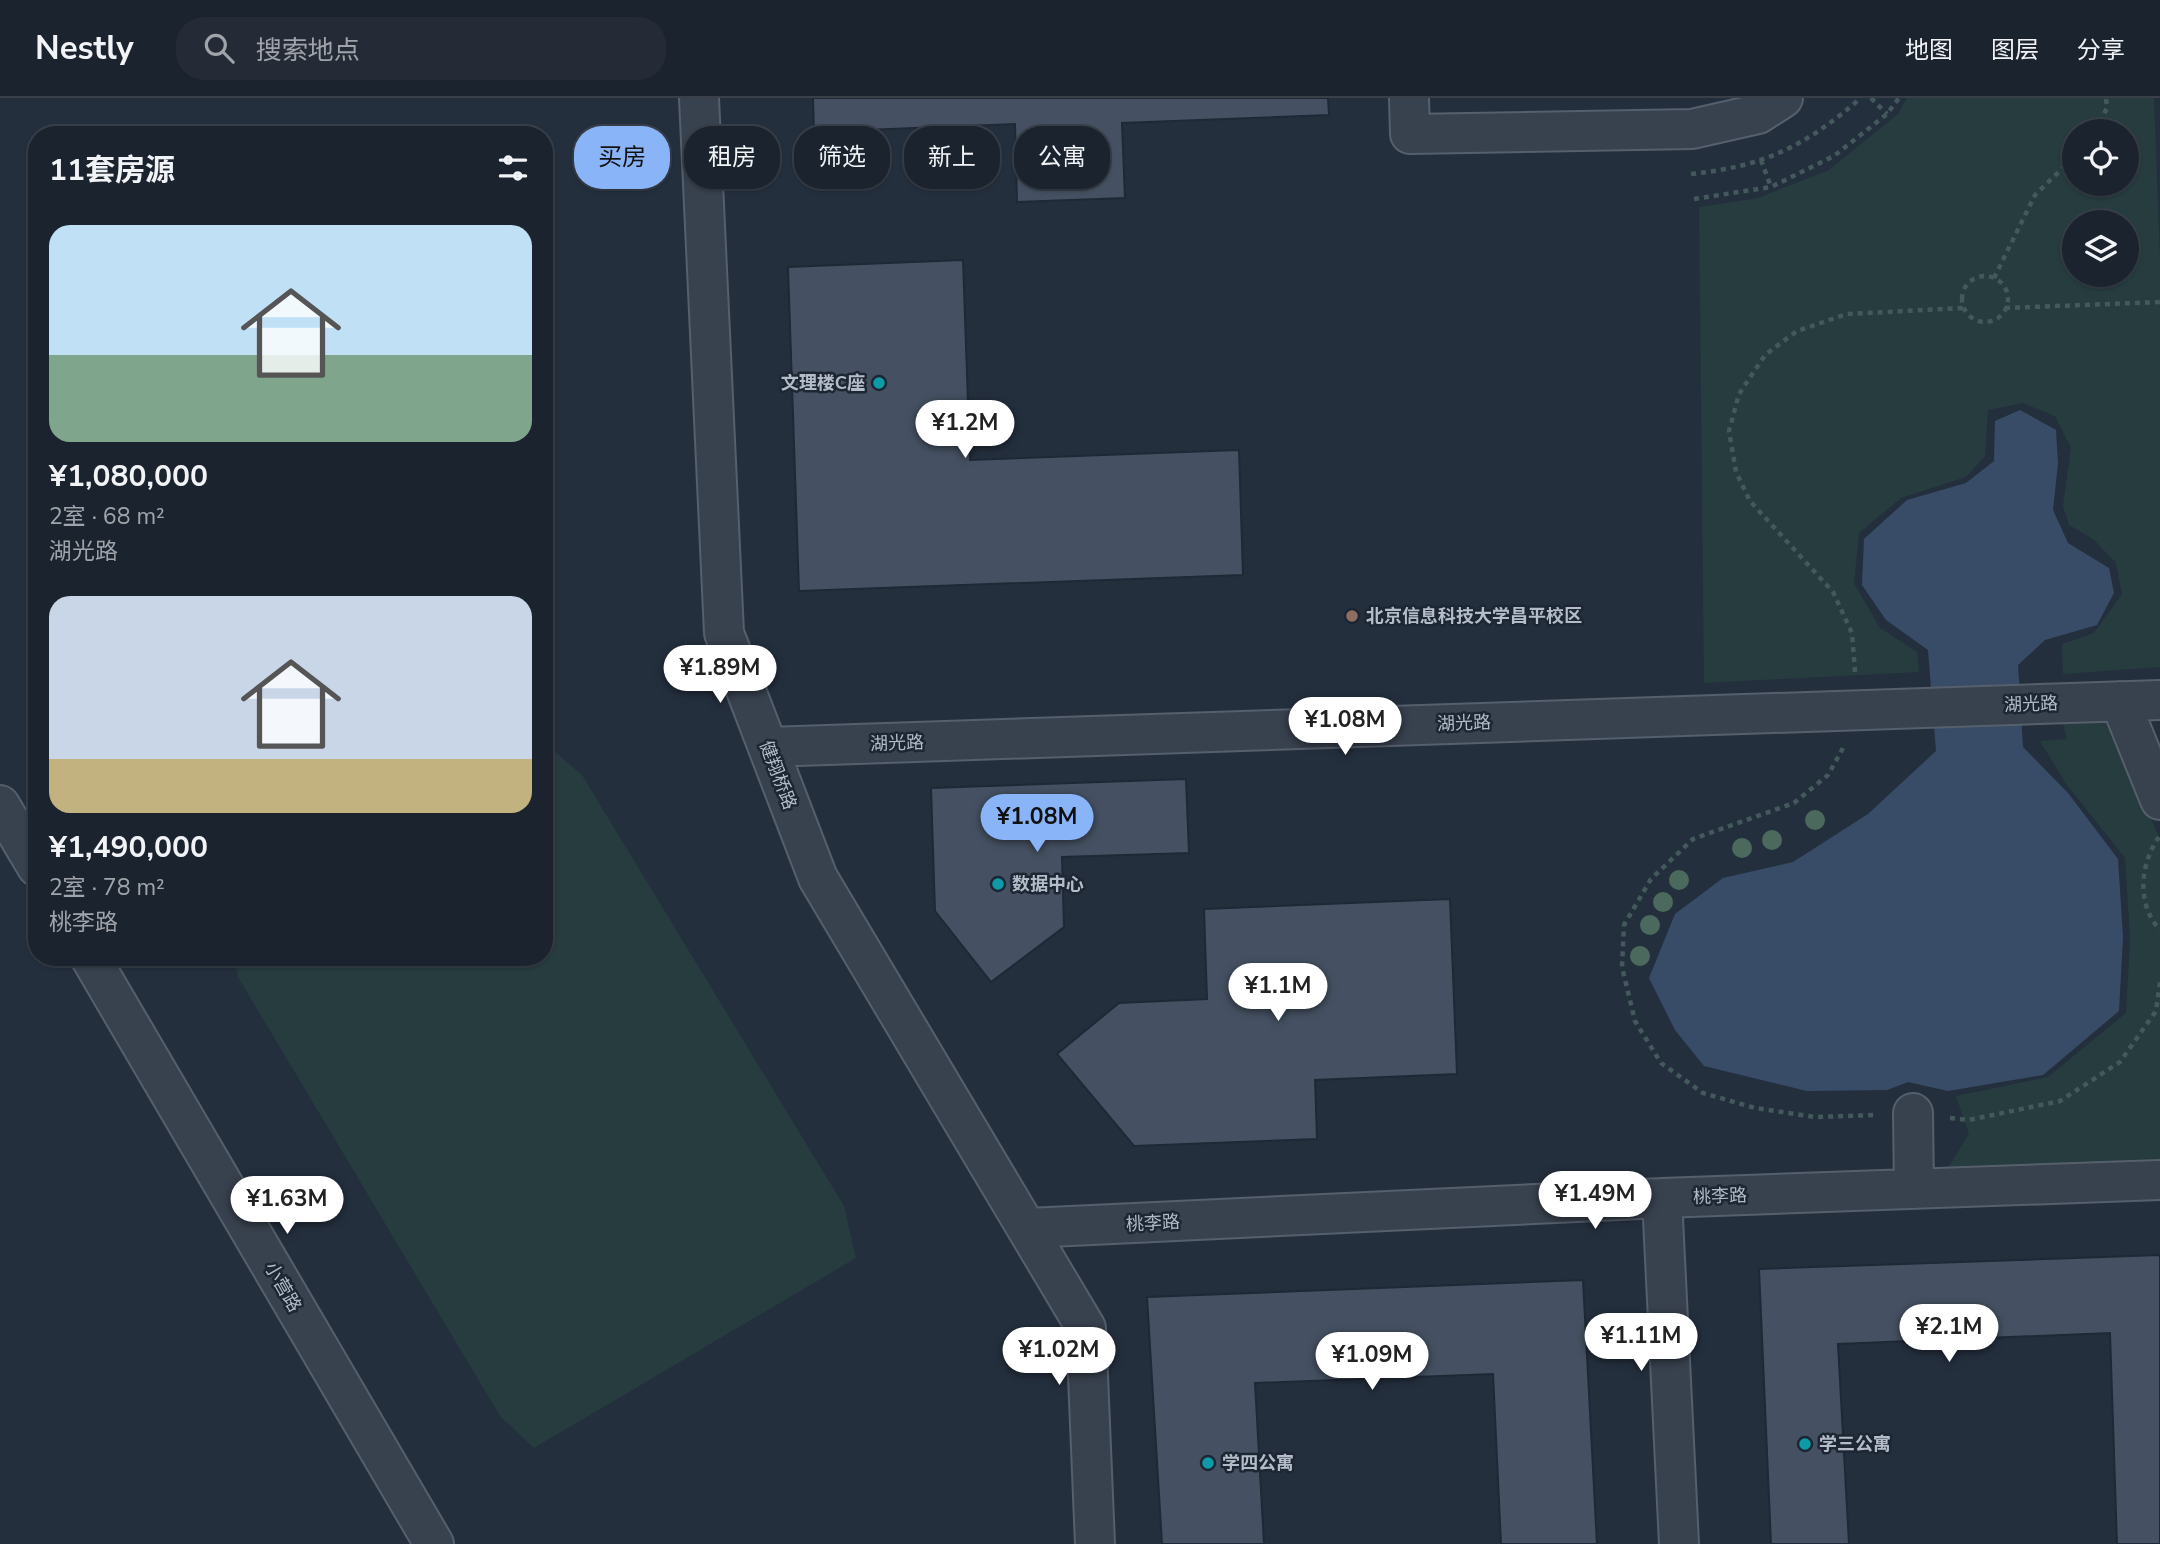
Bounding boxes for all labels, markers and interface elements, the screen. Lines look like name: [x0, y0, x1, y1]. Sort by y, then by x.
search box: [176, 17, 666, 80]
text: Nestly: [35, 26, 134, 71]
icon: search: [200, 29, 238, 67]
text: 搜索地点: [256, 33, 360, 68]
text: 地图: [1905, 34, 1953, 66]
text: 图层: [1991, 34, 2039, 66]
text: 分享: [2077, 34, 2125, 66]
map controls: [2062, 119, 2139, 287]
button: locate: [2062, 119, 2139, 196]
chip: 买房: [574, 126, 670, 189]
chip: 租房: [684, 126, 780, 189]
chip: 筛选: [794, 126, 890, 189]
chip: 新上: [904, 126, 1000, 189]
chip: 公寓: [1014, 126, 1110, 189]
icon: filters: [494, 149, 532, 187]
text: 11套房源: [49, 150, 175, 191]
button: layers: [2062, 210, 2139, 287]
icon: home: [228, 270, 354, 396]
place label: 文理楼C座: [781, 371, 865, 395]
marker: 文理楼C座: [871, 375, 887, 391]
pin: ¥1.2M: [916, 400, 1014, 460]
text: ¥1.2M: [931, 407, 999, 438]
text: ¥1,080,000: [49, 456, 208, 497]
text: 2室 · 68 m²: [49, 501, 165, 532]
text: 湖光路: [49, 536, 118, 567]
place label: 北京信息科技大学昌平校区: [1366, 604, 1582, 628]
marker: 北京信息科技大学昌平校区: [1344, 608, 1360, 624]
icon: home: [228, 641, 354, 767]
pin: ¥1.89M: [663, 646, 777, 705]
text: ¥1.89M: [680, 652, 760, 683]
street label: 湖光路: [2004, 691, 2058, 717]
pin: ¥1.08M: [1288, 698, 1402, 757]
text: ¥1.08M: [1305, 704, 1385, 735]
street label: 湖光路: [1437, 710, 1491, 736]
street label: 湖光路: [870, 730, 924, 756]
street label: 健翔桥路: [754, 737, 802, 813]
pin: ¥1.08M: [980, 794, 1094, 854]
text: ¥1.08M: [997, 801, 1077, 832]
text: ¥1,490,000: [49, 827, 208, 868]
text: 2室 · 78 m²: [49, 872, 165, 903]
place label: 数据中心: [1012, 872, 1084, 896]
marker: 数据中心: [990, 876, 1006, 892]
text: 桃李路: [49, 907, 118, 938]
pin: ¥1.1M: [1229, 964, 1327, 1023]
text: ¥1.1M: [1244, 970, 1312, 1001]
pin: ¥1.49M: [1538, 1172, 1652, 1231]
pin: ¥1.63M: [230, 1176, 344, 1236]
text: ¥1.49M: [1555, 1178, 1635, 1209]
text: ¥1.63M: [247, 1183, 327, 1214]
street label: 桃李路: [1693, 1183, 1747, 1209]
street label: 桃李路: [1125, 1210, 1181, 1236]
street label: 小营路: [259, 1258, 307, 1316]
pin: ¥2.1M: [1900, 1304, 1998, 1364]
text: ¥2.1M: [1915, 1311, 1983, 1342]
pin: ¥1.11M: [1584, 1314, 1698, 1373]
text: ¥1.11M: [1601, 1320, 1681, 1351]
pin: ¥1.02M: [1002, 1328, 1116, 1387]
pin: ¥1.09M: [1315, 1332, 1429, 1392]
text: ¥1.02M: [1019, 1334, 1099, 1365]
text: ¥1.09M: [1332, 1339, 1412, 1370]
place label: 学三公寓: [1819, 1432, 1891, 1456]
marker: 学三公寓: [1797, 1436, 1813, 1452]
place label: 学四公寓: [1222, 1451, 1294, 1475]
marker: 学四公寓: [1200, 1455, 1216, 1471]

